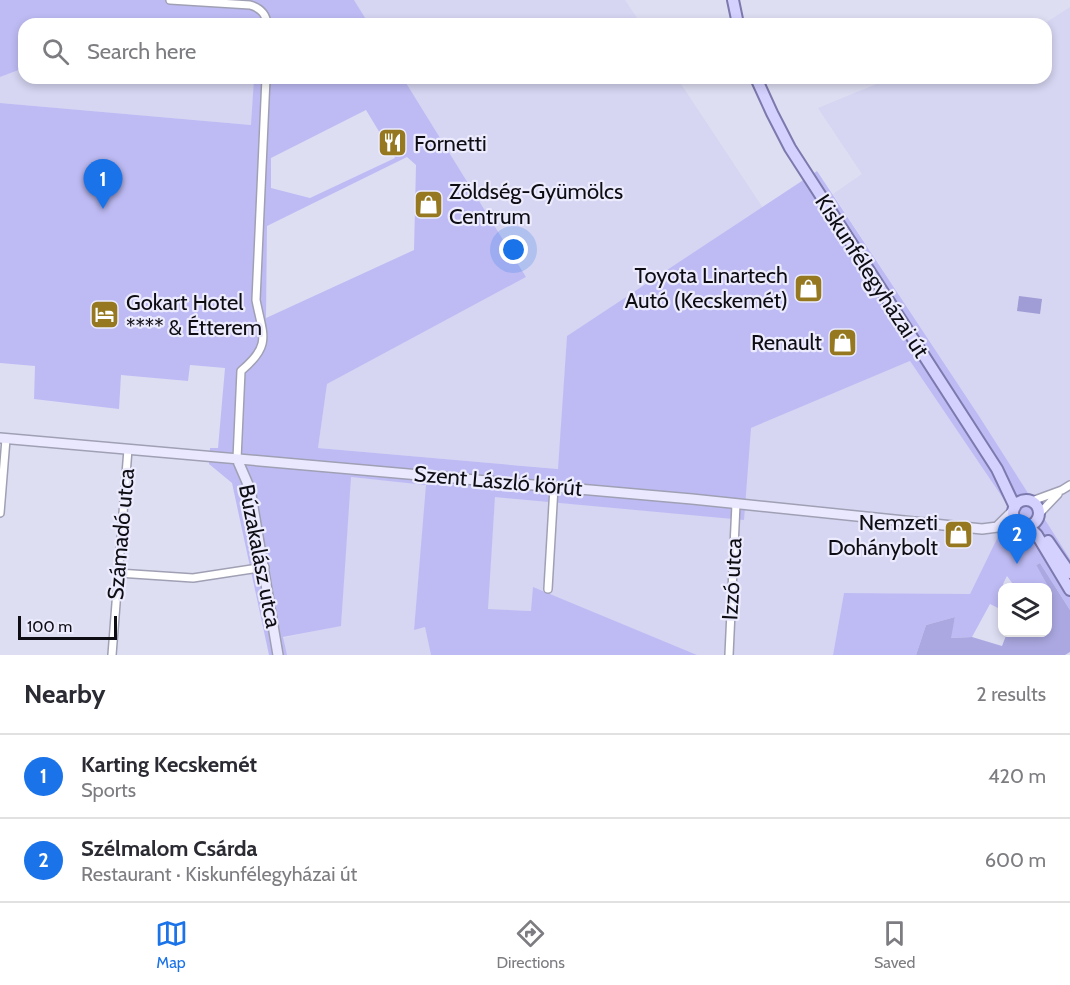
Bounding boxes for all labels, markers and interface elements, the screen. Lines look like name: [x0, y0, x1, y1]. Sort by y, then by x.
search box: [18, 18, 1052, 84]
icon: search: [39, 35, 72, 68]
text: Search here: [87, 38, 196, 65]
restaurant icon: Fornetti: [377, 127, 409, 159]
place label: Fornetti: [414, 130, 487, 157]
pin: 1: [84, 160, 122, 209]
place label: Zöldség-Gyümölcs Centrum: [449, 178, 623, 230]
shop icon: Zöldség-Gyümölcs Centrum: [412, 188, 444, 220]
street label: Kiskunfélegyházai út: [809, 189, 935, 363]
your location: [499, 235, 528, 264]
place label: Toyota Linartech Autó (Kecskemét): [625, 262, 788, 314]
shop icon: Toyota Linartech Autó (Kecskemét): [793, 272, 825, 304]
place label: Gokart Hotel **** & Étterem: [126, 289, 262, 341]
hotel icon: Gokart Hotel **** & Étterem: [89, 299, 121, 331]
shop icon: Renault: [827, 326, 859, 358]
place label: Renault: [751, 329, 823, 356]
street label: Szent László körút: [413, 460, 584, 502]
street label: Számadó utca: [102, 467, 140, 601]
street label: Búzakalász utca: [233, 482, 287, 630]
place label: Nemzeti Dohánybolt: [828, 509, 939, 561]
pin: 2: [998, 514, 1036, 564]
shop icon: Nemzeti Dohánybolt: [943, 519, 975, 551]
street label: Izzó utca: [716, 537, 748, 621]
map controls: [998, 583, 1052, 637]
button: layers: [998, 583, 1052, 637]
scale bar: [18, 613, 117, 640]
text: 100 m: [27, 617, 72, 636]
text: Nearby: [24, 678, 105, 710]
text: 2 results: [976, 682, 1046, 706]
text: Karting Kecskemét: [81, 751, 257, 778]
text: 1: [40, 764, 47, 788]
text: 420 m: [988, 764, 1046, 788]
text: Sports: [81, 778, 136, 802]
text: Szélmalom Csárda: [81, 835, 257, 862]
text: 2: [38, 848, 49, 872]
text: 600 m: [985, 848, 1046, 872]
text: Restaurant · Kiskunfélegyházai út: [81, 862, 357, 886]
tab: Map: [155, 917, 188, 972]
tab: Directions: [497, 917, 565, 972]
tab: Saved: [874, 917, 915, 972]

